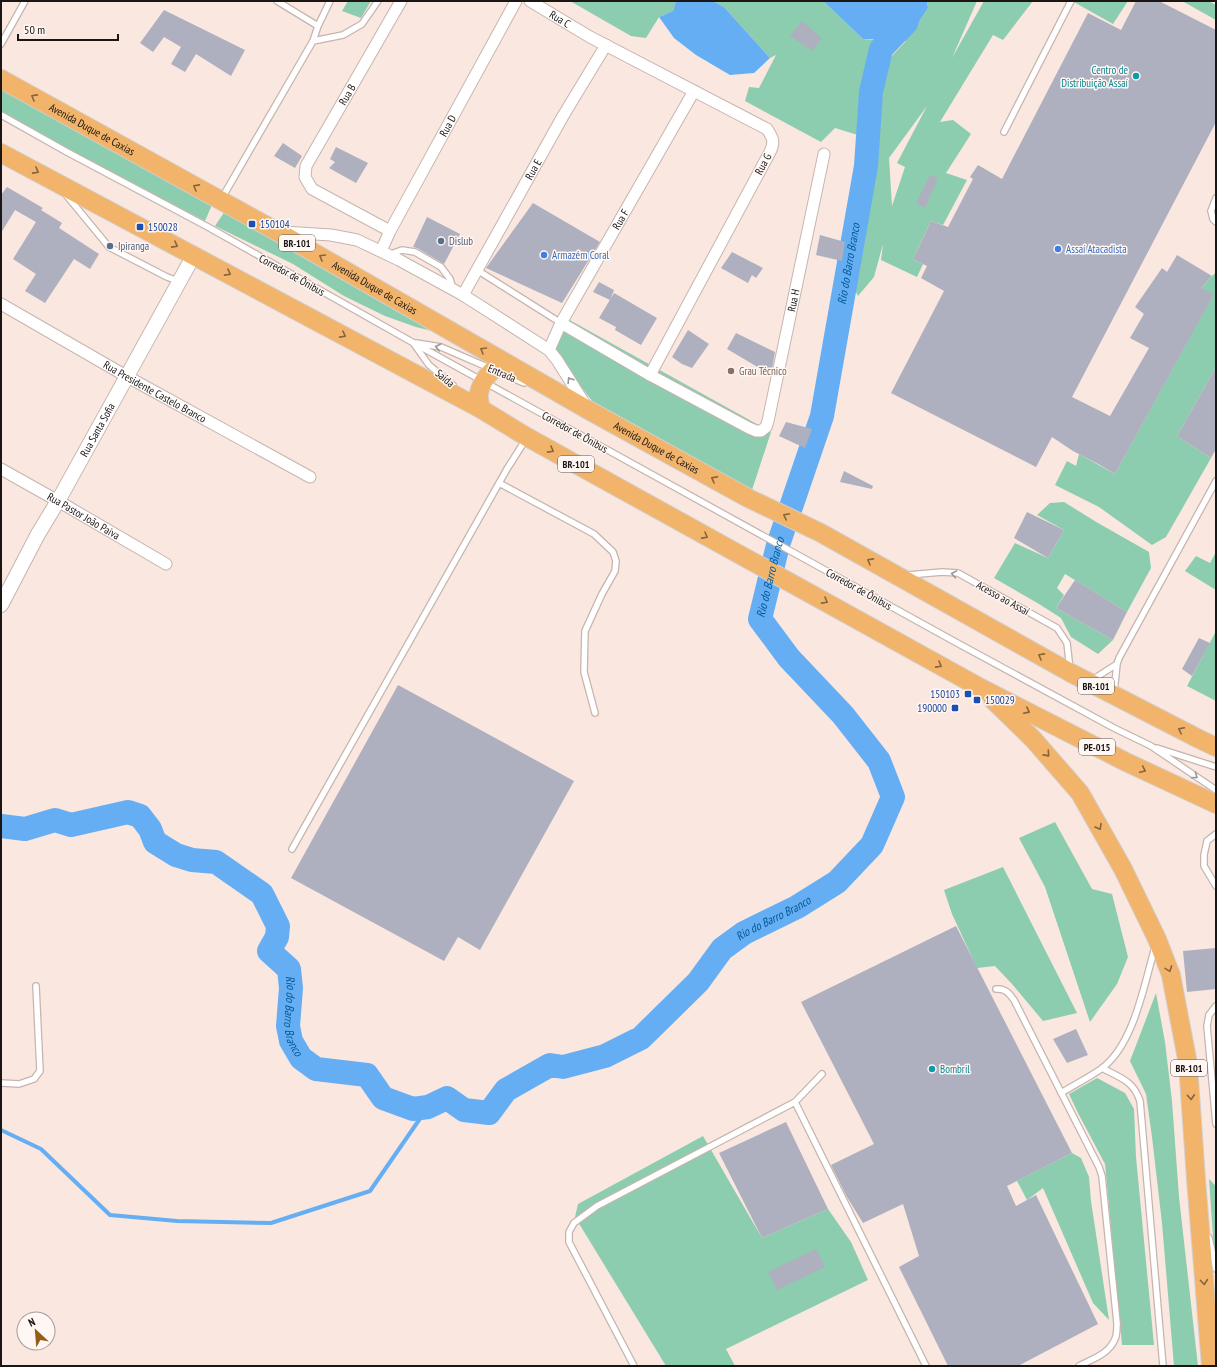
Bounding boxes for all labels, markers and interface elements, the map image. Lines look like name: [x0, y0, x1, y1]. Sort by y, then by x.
street label: Rua C: [547, 7, 573, 31]
scale bar: [18, 16, 118, 42]
text: 50 m: [24, 22, 45, 37]
place label: Centro de Distribuição Assaí: [1061, 63, 1129, 90]
marker: Centro de Distribuição Assaí: [1131, 71, 1141, 81]
street label: Rua B: [336, 82, 359, 108]
one-way arrow: [30, 94, 38, 101]
street label: Avenida Duque de Caxias: [47, 100, 137, 159]
street label: Rua D: [436, 112, 459, 139]
street label: Rua G: [752, 151, 774, 177]
street label: Rua E: [522, 156, 545, 182]
one-way arrow: [31, 166, 39, 174]
one-way arrow: [193, 184, 200, 191]
street label: Rua F: [609, 206, 632, 232]
place label: 150104: [260, 217, 290, 231]
marker: 150104: [247, 219, 257, 229]
place label: 150028: [148, 220, 178, 234]
water label: Rio do Barro Branco: [834, 221, 863, 306]
marker: 150028: [135, 222, 145, 232]
place label: Dislub: [449, 234, 473, 248]
road number: BR-101: [279, 235, 315, 251]
marker: Dislub: [436, 236, 446, 246]
place label: Ipiranga: [118, 239, 149, 253]
one-way arrow: [171, 240, 178, 248]
marker: Ipiranga: [105, 241, 115, 251]
place label: Assaí Atacadista: [1066, 242, 1127, 256]
marker: Assaí Atacadista: [1053, 244, 1063, 254]
place label: Armazém Coral: [552, 248, 610, 262]
marker: Armazém Coral: [539, 250, 549, 260]
street label: Corredor de Ônibus: [257, 251, 328, 299]
one-way arrow: [319, 254, 326, 262]
street label: Avenida Duque de Caxias: [330, 258, 420, 317]
one-way arrow: [224, 269, 231, 276]
street label: Rua H: [784, 288, 803, 313]
one-way arrow: [339, 330, 346, 337]
one-way arrow: [435, 343, 441, 351]
one-way arrow: [480, 347, 487, 354]
street label: Rua Presidente Castelo Branco: [101, 358, 209, 426]
street label: Entrada: [486, 361, 518, 385]
place label: Grau Técnico: [739, 364, 787, 378]
street label: Saída: [433, 366, 457, 390]
marker: Grau Técnico: [726, 366, 736, 376]
one-way arrow: [567, 377, 575, 384]
street label: Rua Santa Sofia: [77, 400, 118, 459]
street label: Corredor de Ônibus: [540, 408, 611, 456]
street label: Avenida Duque de Caxias: [611, 418, 702, 477]
one-way arrow: [547, 446, 554, 453]
road number: BR-101: [558, 456, 594, 472]
one-way arrow: [711, 476, 718, 484]
street label: Rua Pastor João Paiva: [45, 489, 122, 543]
one-way arrow: [782, 513, 790, 521]
one-way arrow: [701, 531, 708, 539]
water label: Rio do Barro Branco: [753, 534, 787, 619]
one-way arrow: [867, 558, 874, 565]
street label: Corredor de Ônibus: [824, 565, 895, 613]
one-way arrow: [951, 570, 958, 578]
street label: Acesso ao Assaí: [974, 578, 1033, 619]
one-way arrow: [821, 597, 828, 604]
one-way arrow: [1038, 654, 1045, 661]
one-way arrow: [934, 660, 942, 667]
road number: BR-101: [1078, 678, 1114, 694]
place label: 150103: [930, 687, 960, 701]
marker: 150103: [963, 689, 973, 699]
place label: 150029: [985, 693, 1015, 707]
marker: 150029: [972, 695, 982, 705]
place label: 190000: [917, 701, 947, 715]
marker: 190000: [950, 703, 960, 713]
one-way arrow: [1022, 707, 1030, 714]
one-way arrow: [1178, 727, 1185, 735]
road number: PE-015: [1079, 739, 1115, 755]
one-way arrow: [1042, 750, 1049, 757]
one-way arrow: [1138, 765, 1146, 773]
one-way arrow: [1191, 771, 1198, 778]
one-way arrow: [1095, 823, 1102, 830]
water label: Rio do Barro Branco: [732, 892, 814, 944]
one-way arrow: [1164, 965, 1172, 972]
water label: Rio do Barro Branco: [281, 975, 307, 1059]
road number: BR-101: [1171, 1060, 1207, 1076]
place label: Bombril: [940, 1062, 970, 1076]
marker: Bombril: [927, 1064, 937, 1074]
one-way arrow: [1186, 1094, 1195, 1100]
one-way arrow: [1199, 1279, 1208, 1285]
north arrow: [16, 1311, 56, 1351]
text: N: [26, 1314, 37, 1330]

